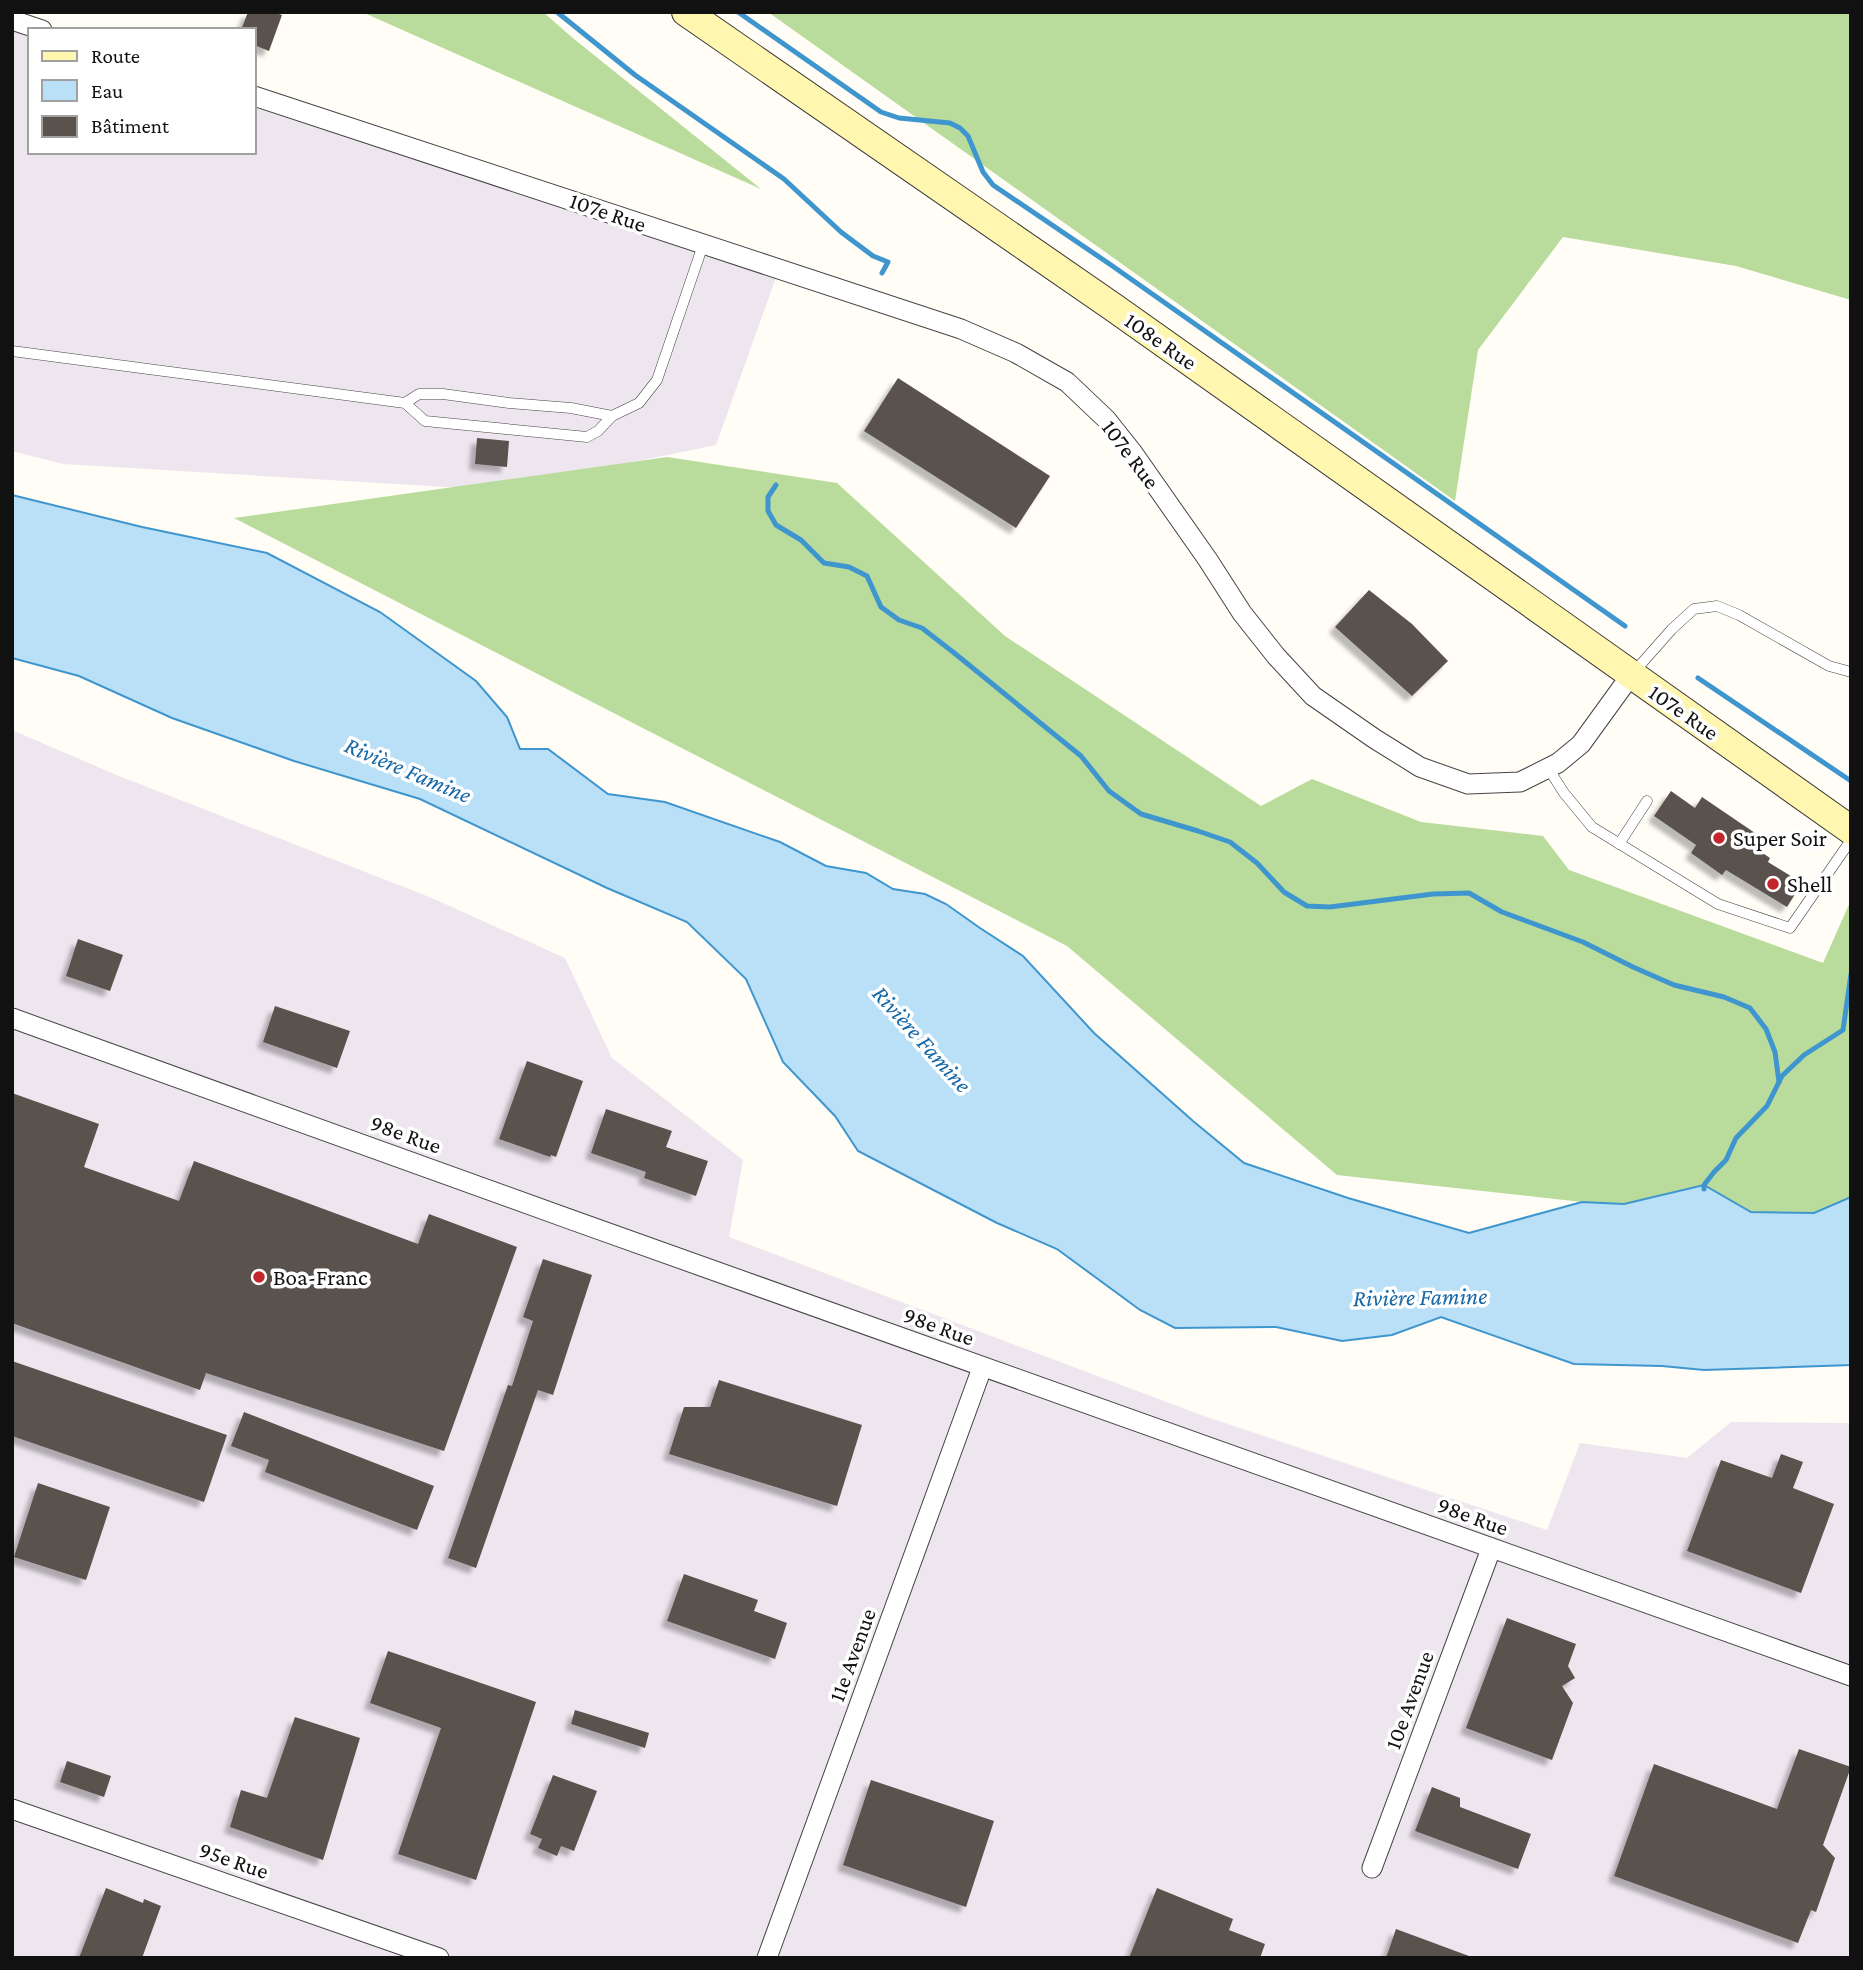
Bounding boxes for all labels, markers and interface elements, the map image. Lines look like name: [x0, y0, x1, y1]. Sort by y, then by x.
legend: [28, 28, 256, 154]
text: Route: [91, 44, 140, 68]
text: Eau: [91, 79, 123, 103]
text: Bâtiment: [91, 114, 170, 138]
street label: 107e Rue: [566, 187, 650, 237]
street label: 108e Rue: [1120, 307, 1202, 375]
street label: 107e Rue: [1097, 415, 1165, 493]
street label: 107e Rue: [1644, 679, 1724, 745]
water label: Rivière Famine: [341, 731, 475, 808]
place label: Super Soir: [1733, 825, 1827, 851]
marker: Super Soir: [1711, 830, 1727, 846]
place label: Shell: [1787, 871, 1832, 897]
marker: Shell: [1765, 876, 1781, 892]
water label: Rivière Famine: [867, 980, 977, 1098]
street label: 98e Rue: [367, 1109, 445, 1159]
place label: Boa-Franc: [273, 1264, 368, 1290]
marker: Boa-Franc: [251, 1269, 267, 1285]
water label: Rivière Famine: [1353, 1282, 1487, 1311]
street label: 98e Rue: [900, 1301, 978, 1351]
street label: 98e Rue: [1434, 1491, 1512, 1541]
street label: 11e Avenue: [823, 1605, 881, 1705]
street label: 10e Avenue: [1379, 1647, 1439, 1753]
street label: 95e Rue: [196, 1836, 272, 1884]

